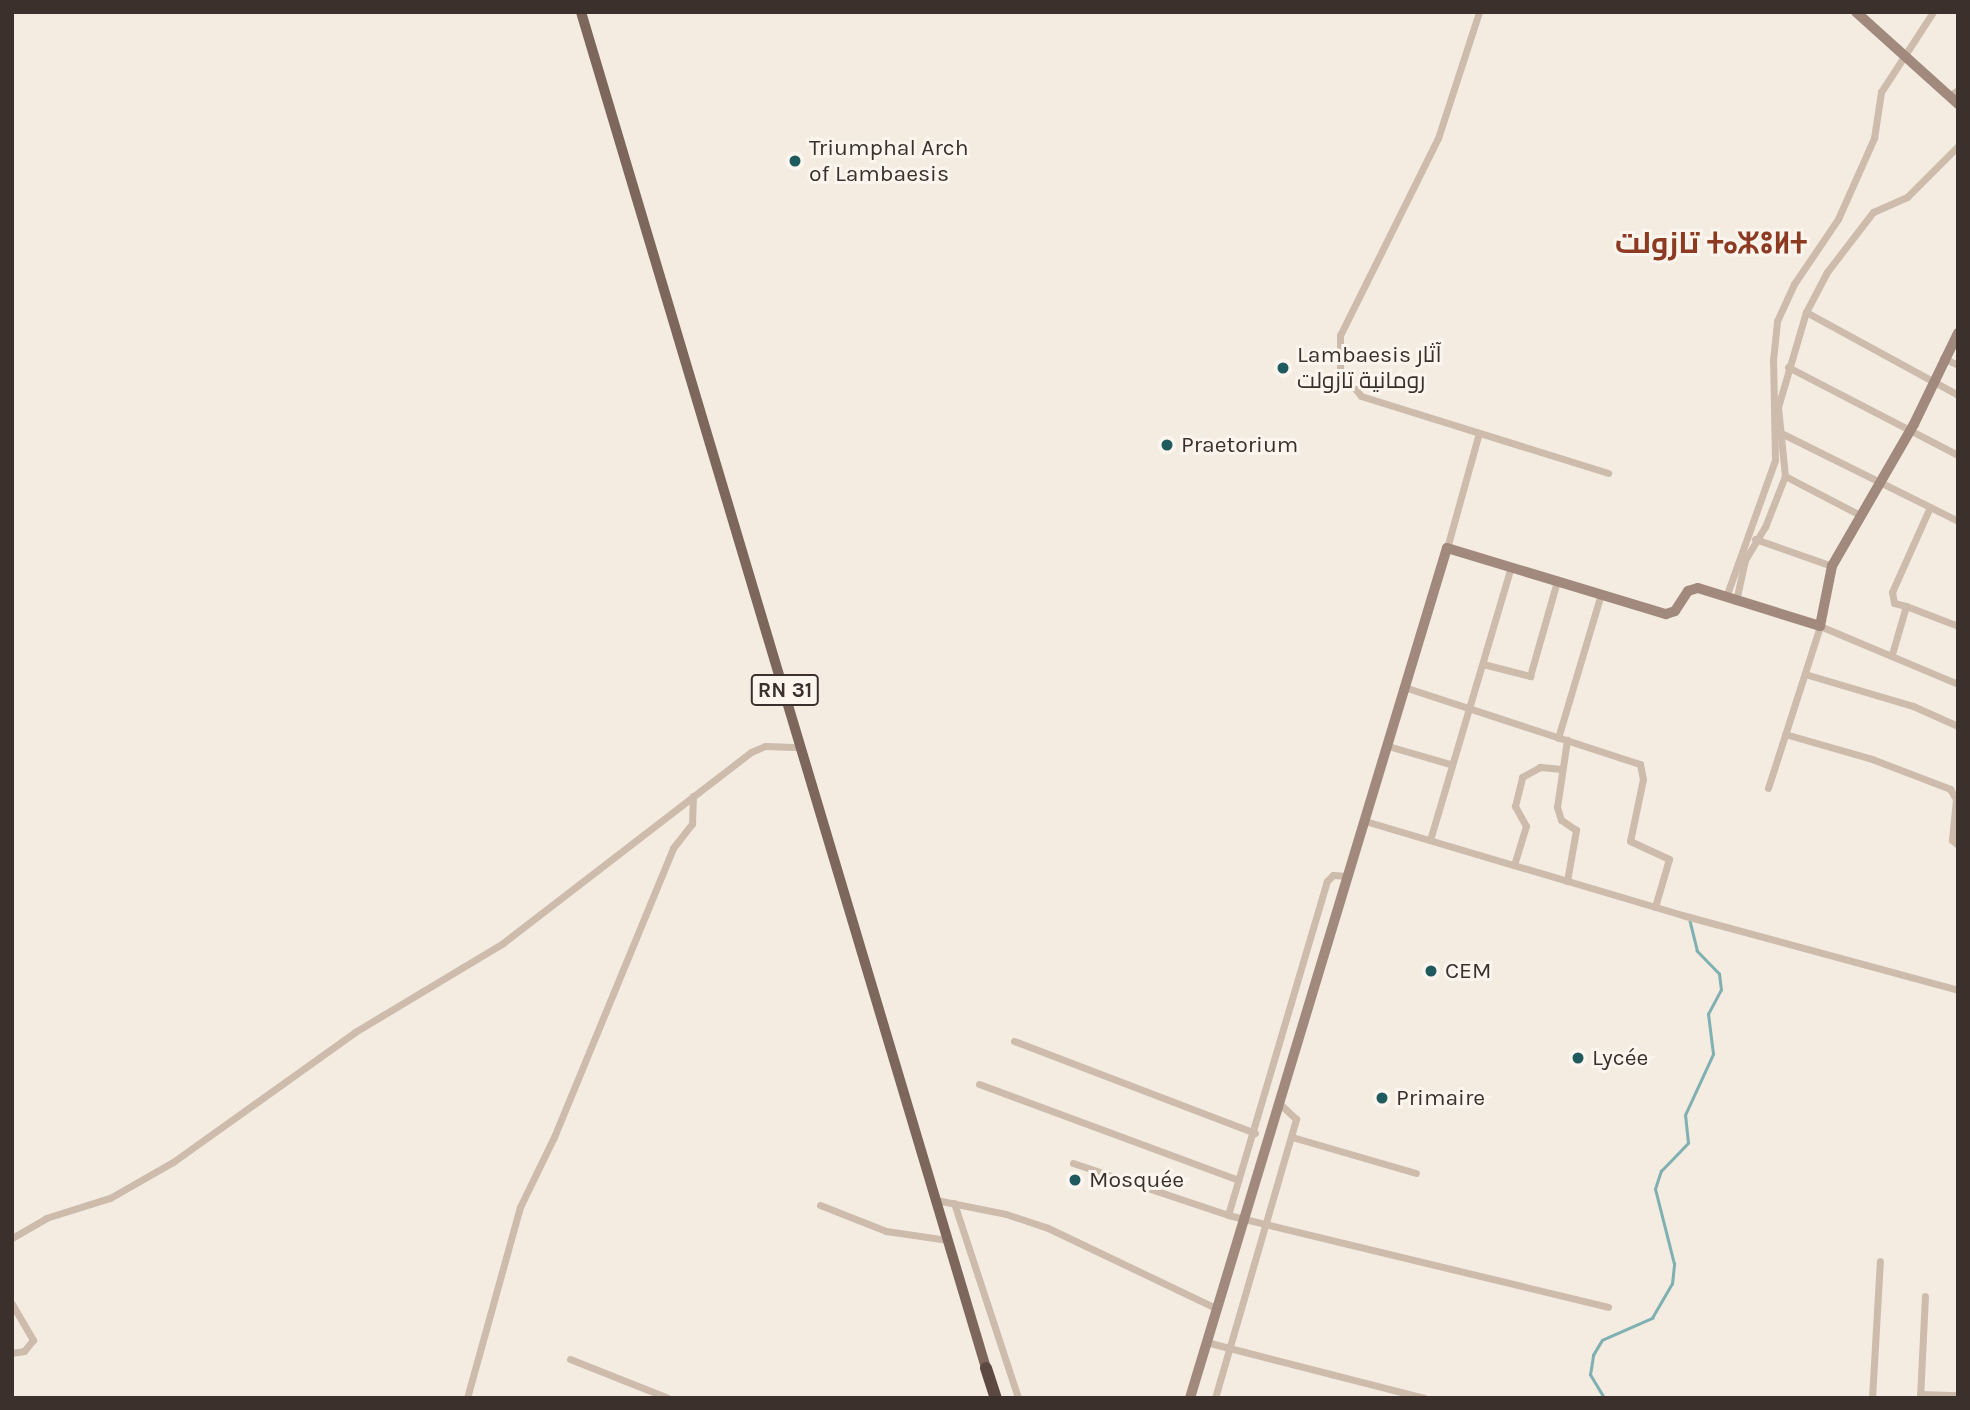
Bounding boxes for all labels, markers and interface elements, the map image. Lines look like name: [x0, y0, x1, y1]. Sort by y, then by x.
place label: Triumphal Arch of Lambaesis: [809, 134, 969, 188]
marker: Triumphal Arch of Lambaesis: [787, 153, 803, 169]
district label: تازولت ⵜⴰⵣⵓⵍⵜ: [1615, 225, 1807, 261]
place label: Lambaesis آثار رومانية تازولت: [1297, 341, 1442, 395]
marker: Lambaesis آثار رومانية تازولت: [1275, 360, 1291, 376]
place label: Praetorium: [1181, 431, 1298, 459]
marker: Praetorium: [1159, 437, 1175, 453]
road number: RN 31: [750, 672, 820, 708]
place label: CEM: [1445, 957, 1492, 985]
marker: CEM: [1423, 963, 1439, 979]
place label: Lycée: [1592, 1044, 1648, 1072]
marker: Lycée: [1570, 1050, 1586, 1066]
place label: Primaire: [1396, 1084, 1485, 1112]
marker: Primaire: [1374, 1090, 1390, 1106]
place label: Mosquée: [1089, 1166, 1184, 1194]
marker: Mosquée: [1067, 1172, 1083, 1188]

